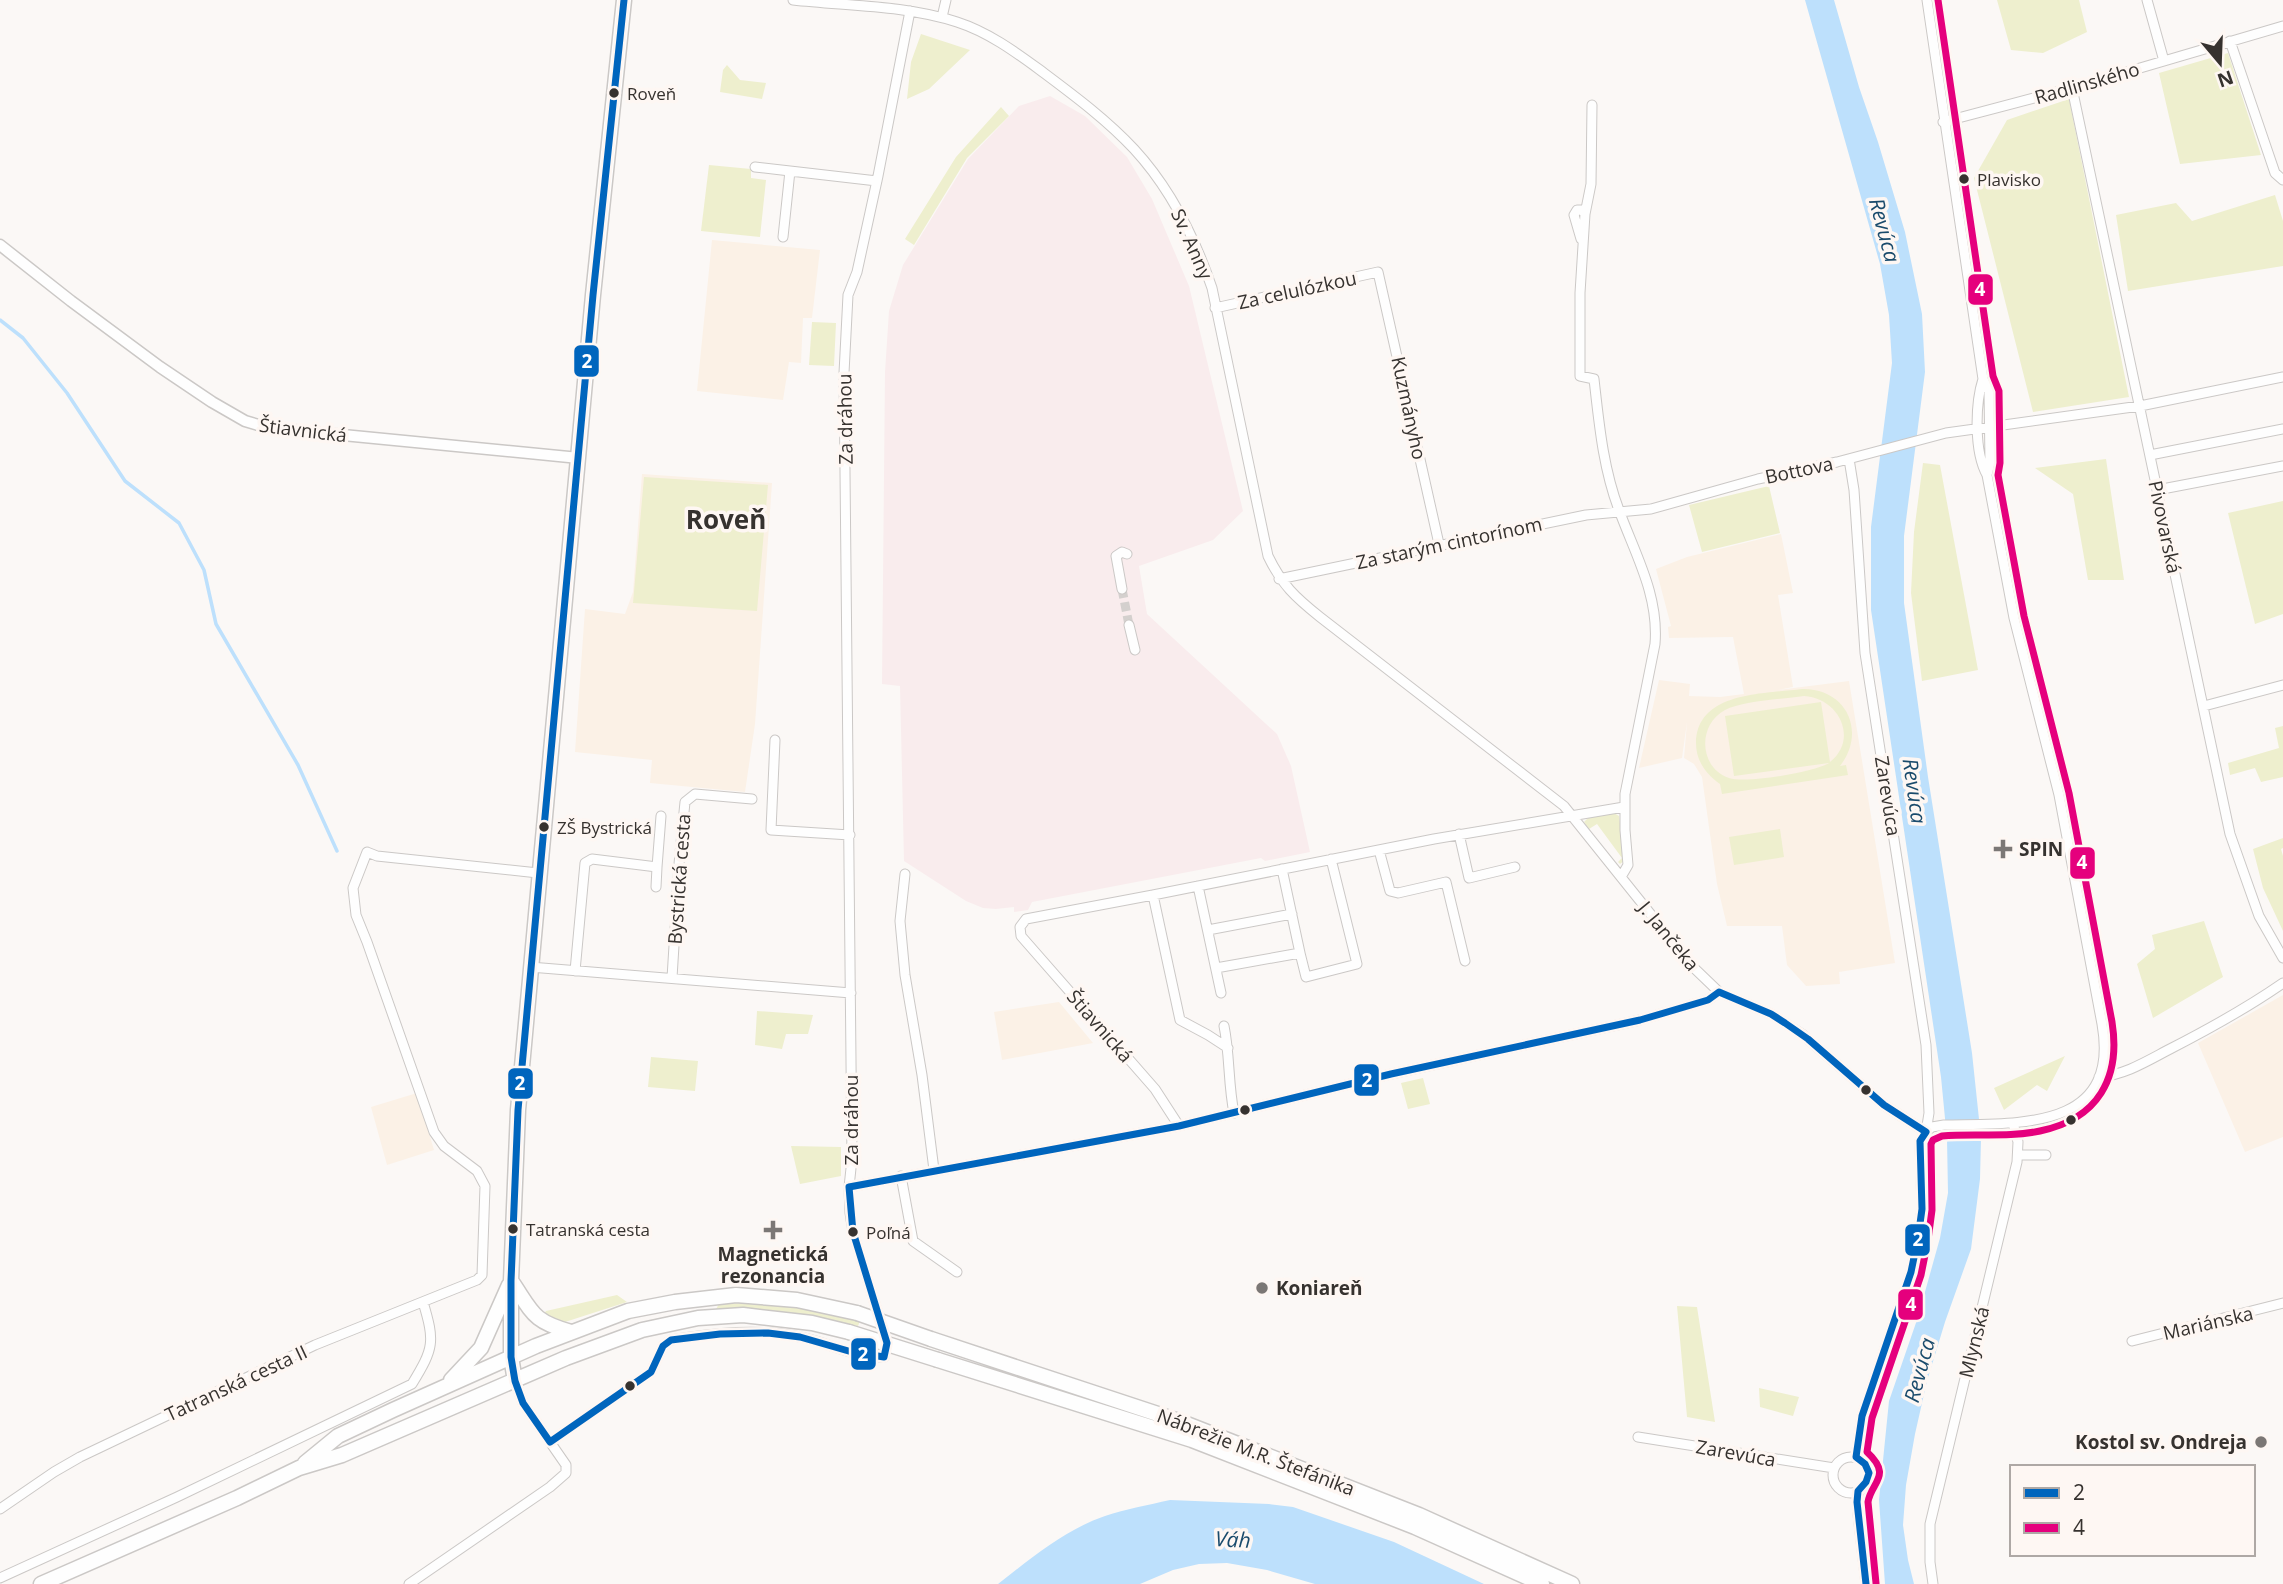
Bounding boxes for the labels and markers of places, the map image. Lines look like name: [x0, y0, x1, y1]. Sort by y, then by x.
place label: Roveň: [627, 82, 676, 105]
marker: Roveň: [607, 86, 621, 100]
place label: Plavisko: [1977, 168, 2041, 191]
marker: Plavisko: [1957, 172, 1971, 186]
place label: ZŠ Bystrická: [557, 816, 652, 839]
marker: ZŠ Bystrická: [537, 820, 551, 834]
place label: SPIN: [2019, 836, 2063, 862]
marker: SPIN: [1993, 839, 2013, 859]
unlabelled marker: [1859, 1083, 1873, 1097]
unlabelled marker: [1238, 1103, 1252, 1117]
unlabelled marker: [2064, 1113, 2078, 1127]
place label: Tatranská cesta: [526, 1218, 650, 1241]
marker: Magnetická rezonancia: [763, 1220, 783, 1240]
place label: Poľná: [866, 1221, 911, 1244]
marker: Tatranská cesta: [506, 1222, 520, 1236]
marker: Poľná: [846, 1225, 860, 1239]
place label: Magnetická rezonancia: [718, 1241, 828, 1289]
place label: Koniareň: [1276, 1275, 1362, 1301]
marker: Koniareň: [1254, 1280, 1270, 1296]
unlabelled marker: [623, 1379, 637, 1393]
place label: Kostol sv. Ondreja: [2075, 1429, 2247, 1455]
marker: Kostol sv. Ondreja: [2253, 1434, 2269, 1450]

